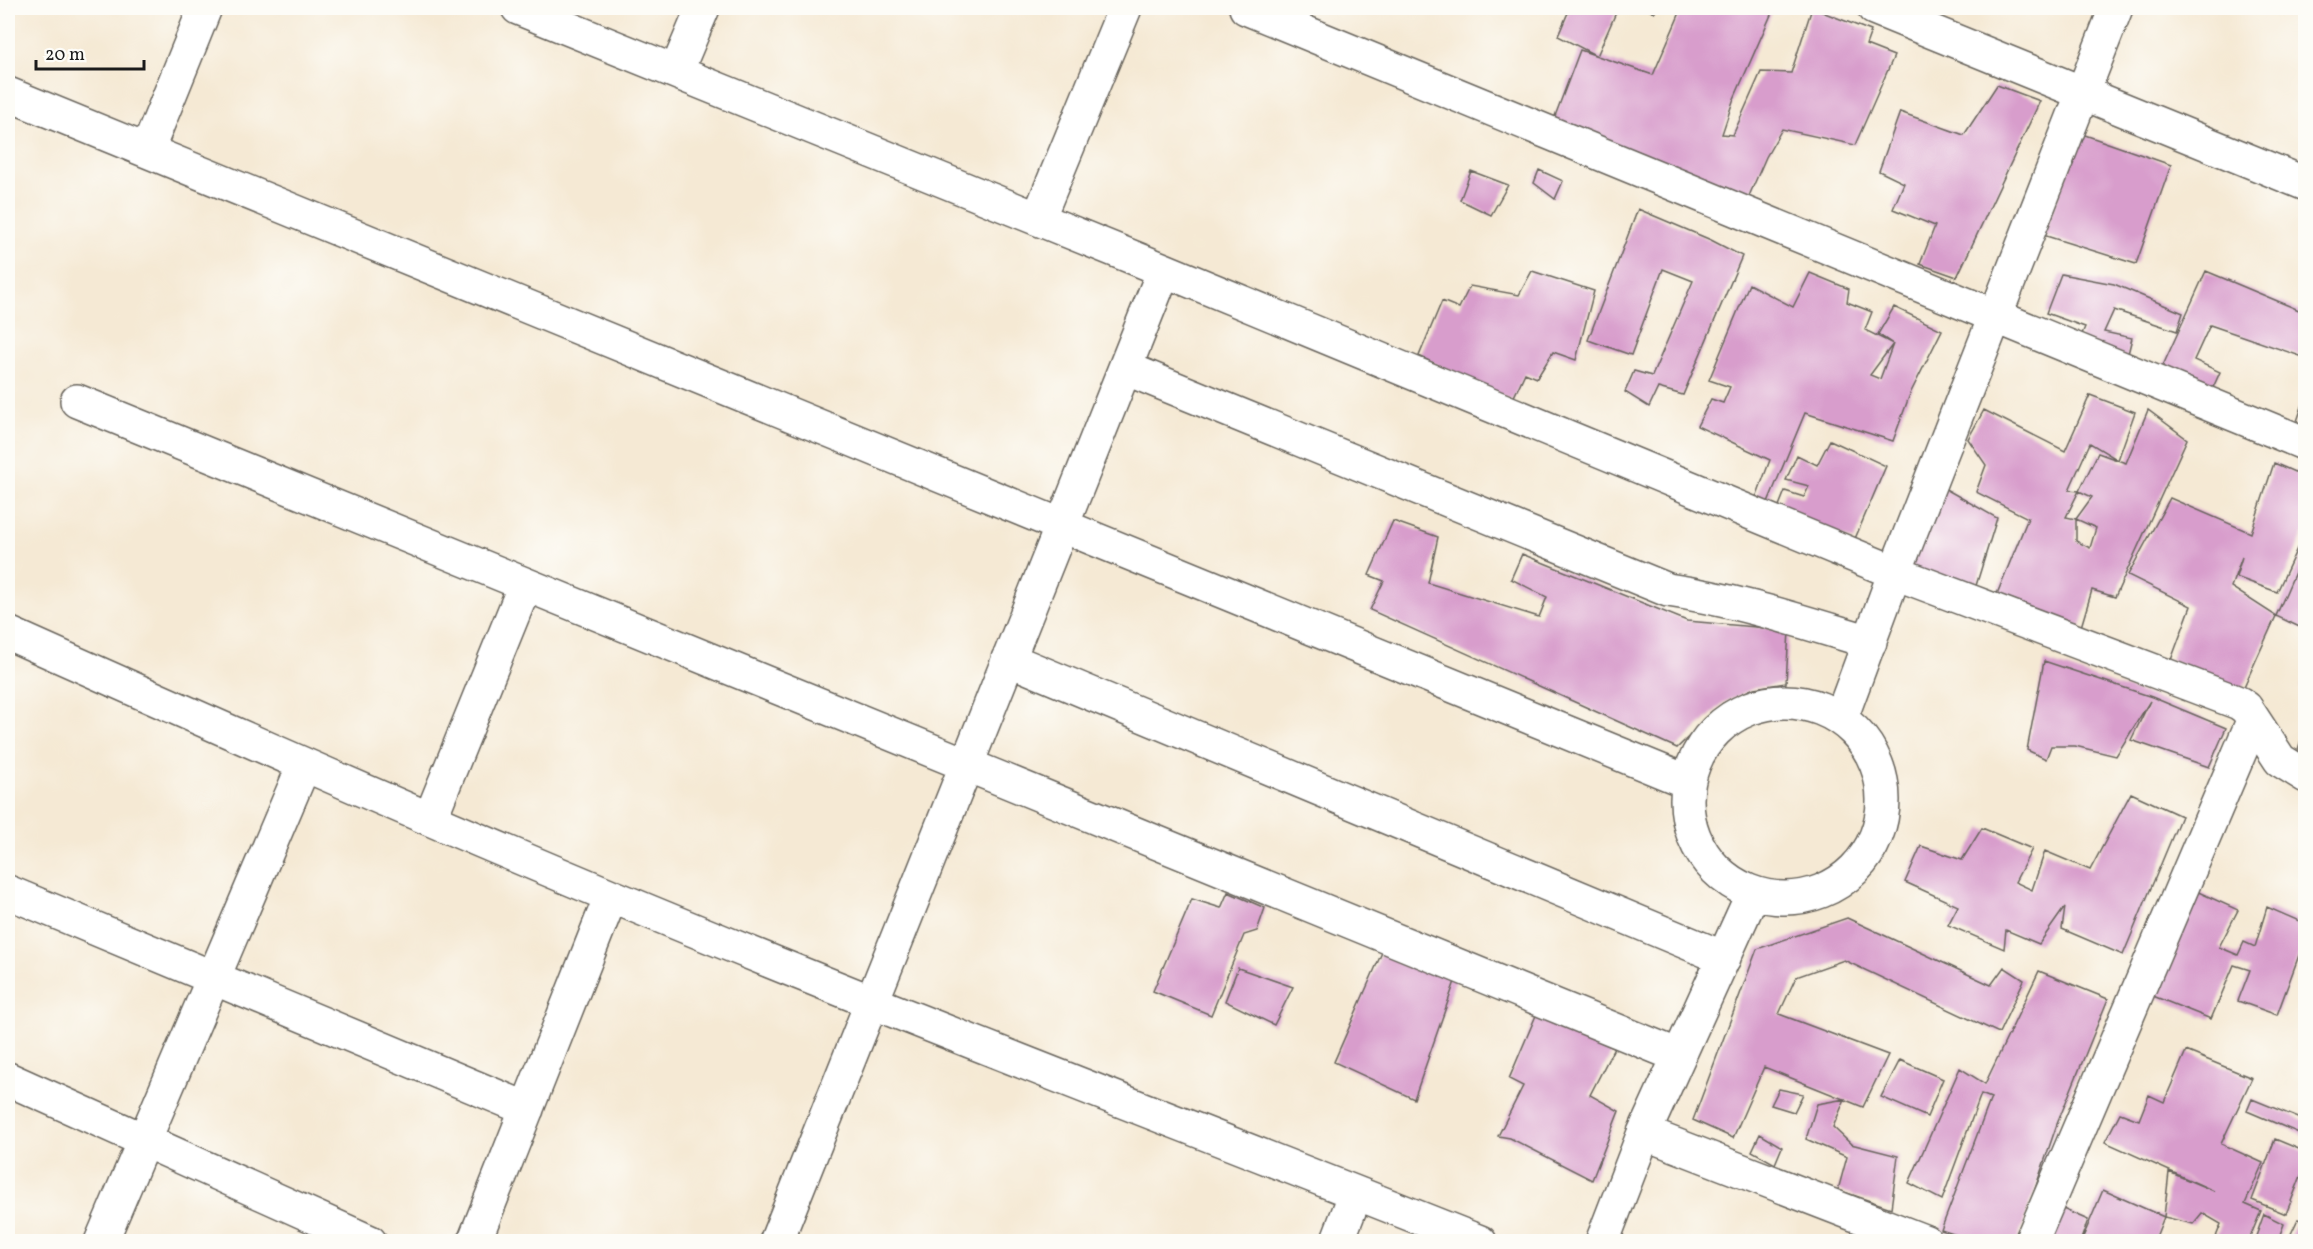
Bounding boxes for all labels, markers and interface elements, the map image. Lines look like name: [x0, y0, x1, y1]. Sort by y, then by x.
scale bar: [36, 33, 144, 71]
text: 20 m: [45, 43, 85, 68]

